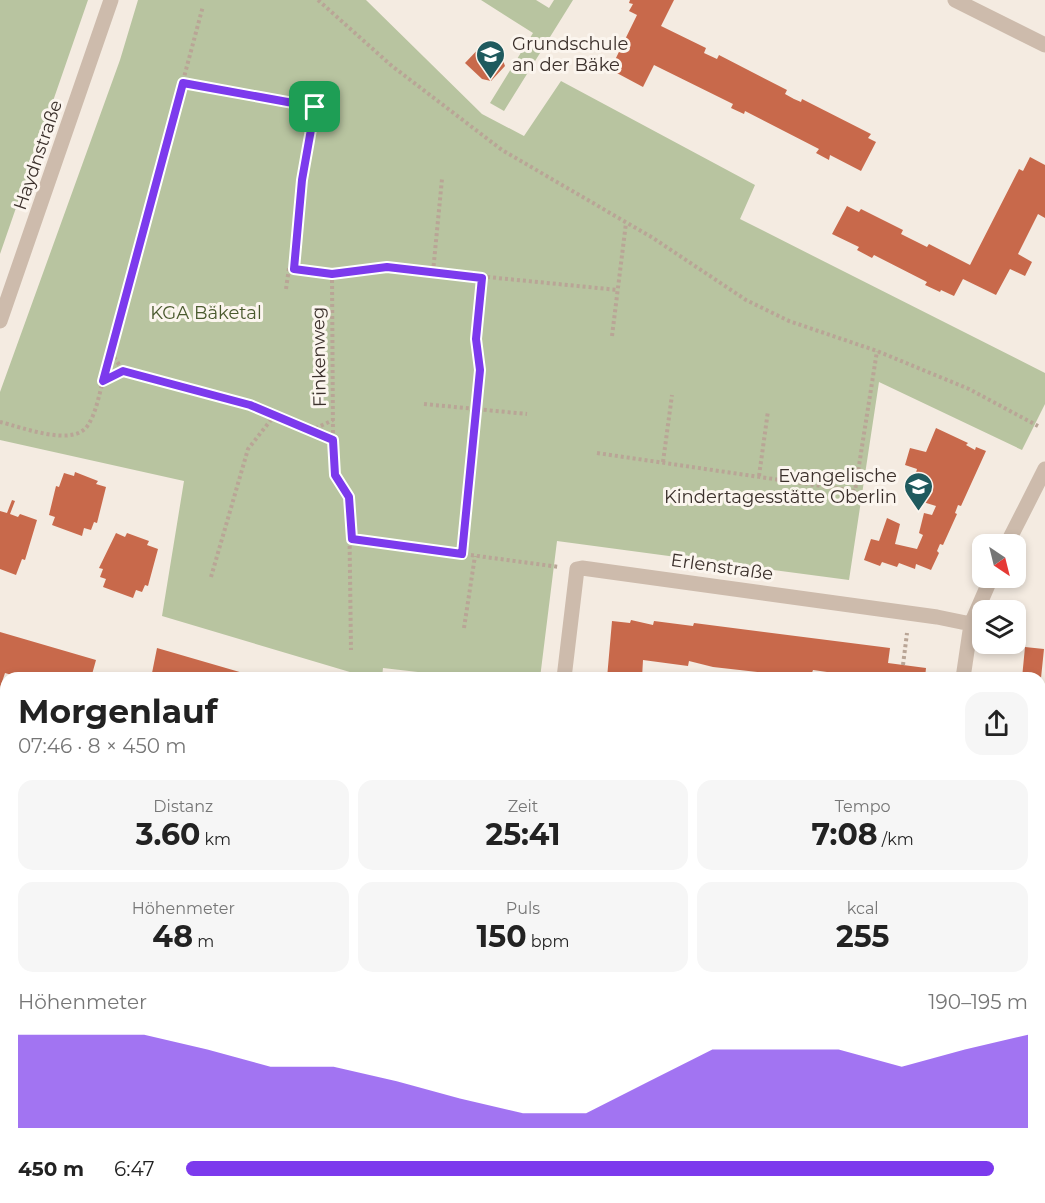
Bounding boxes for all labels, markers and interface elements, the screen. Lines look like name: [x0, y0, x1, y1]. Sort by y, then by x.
place label: Grundschule an der Bäke: [512, 33, 628, 76]
school or university icon: Grundschule an der Bäke: [475, 38, 507, 80]
pin: [289, 81, 340, 132]
icon: arrive: [298, 90, 331, 123]
street label: Haydnstraße: [9, 97, 67, 213]
park label: KGA Bäketal: [150, 302, 262, 324]
street label: Finkenweg: [307, 307, 331, 407]
place label: Evangelische Kindertagesstätte Oberlin: [664, 465, 897, 508]
school or university icon: Evangelische Kindertagesstätte Oberlin: [902, 470, 934, 512]
north arrow: [972, 534, 1026, 588]
map controls: [972, 534, 1026, 654]
street label: Erlenstraße: [669, 549, 775, 585]
button: layers: [972, 600, 1026, 654]
text: Morgenlauf: [18, 691, 218, 731]
button: share: [965, 692, 1028, 755]
text: 07:46 · 8 × 450 m: [18, 734, 187, 758]
text: Distanz: [153, 797, 213, 816]
text: Zeit: [508, 797, 538, 816]
text: Tempo: [835, 797, 891, 816]
text: 3.60: [136, 816, 200, 853]
text: 25:41: [485, 816, 561, 853]
text: 7:08: [812, 816, 878, 853]
text: km: [200, 830, 231, 849]
text: /km: [878, 830, 914, 849]
text: Höhenmeter: [132, 899, 235, 918]
text: Puls: [506, 899, 540, 918]
text: kcal: [847, 899, 879, 918]
text: 48: [152, 918, 193, 955]
text: 150: [477, 918, 527, 955]
text: 255: [836, 918, 889, 955]
text: m: [193, 932, 214, 951]
text: bpm: [527, 932, 569, 951]
text: Höhenmeter: [18, 990, 147, 1014]
text: 190–195 m: [928, 990, 1028, 1014]
text: 450 m: [18, 1157, 84, 1181]
text: 6:47: [114, 1157, 154, 1181]

